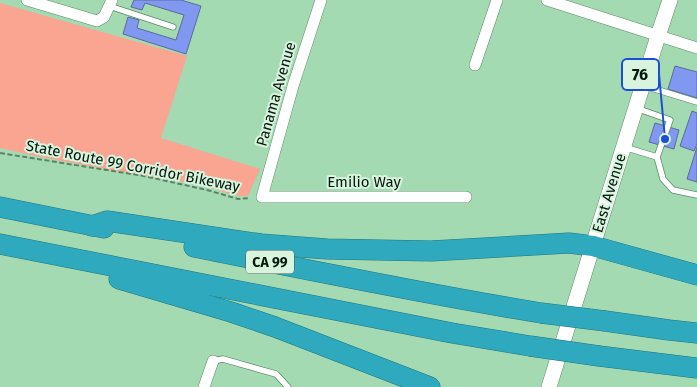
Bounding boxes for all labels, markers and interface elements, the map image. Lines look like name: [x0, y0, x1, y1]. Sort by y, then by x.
street label: Panama Avenue: [252, 40, 300, 148]
callout: 76: [622, 59, 659, 90]
text: 76: [632, 65, 648, 84]
street label: State Route 99 Corridor Bikeway: [25, 136, 242, 196]
street label: East Avenue: [588, 151, 630, 235]
street label: Emilio Way: [327, 173, 401, 191]
road number: CA 99: [246, 250, 294, 274]

